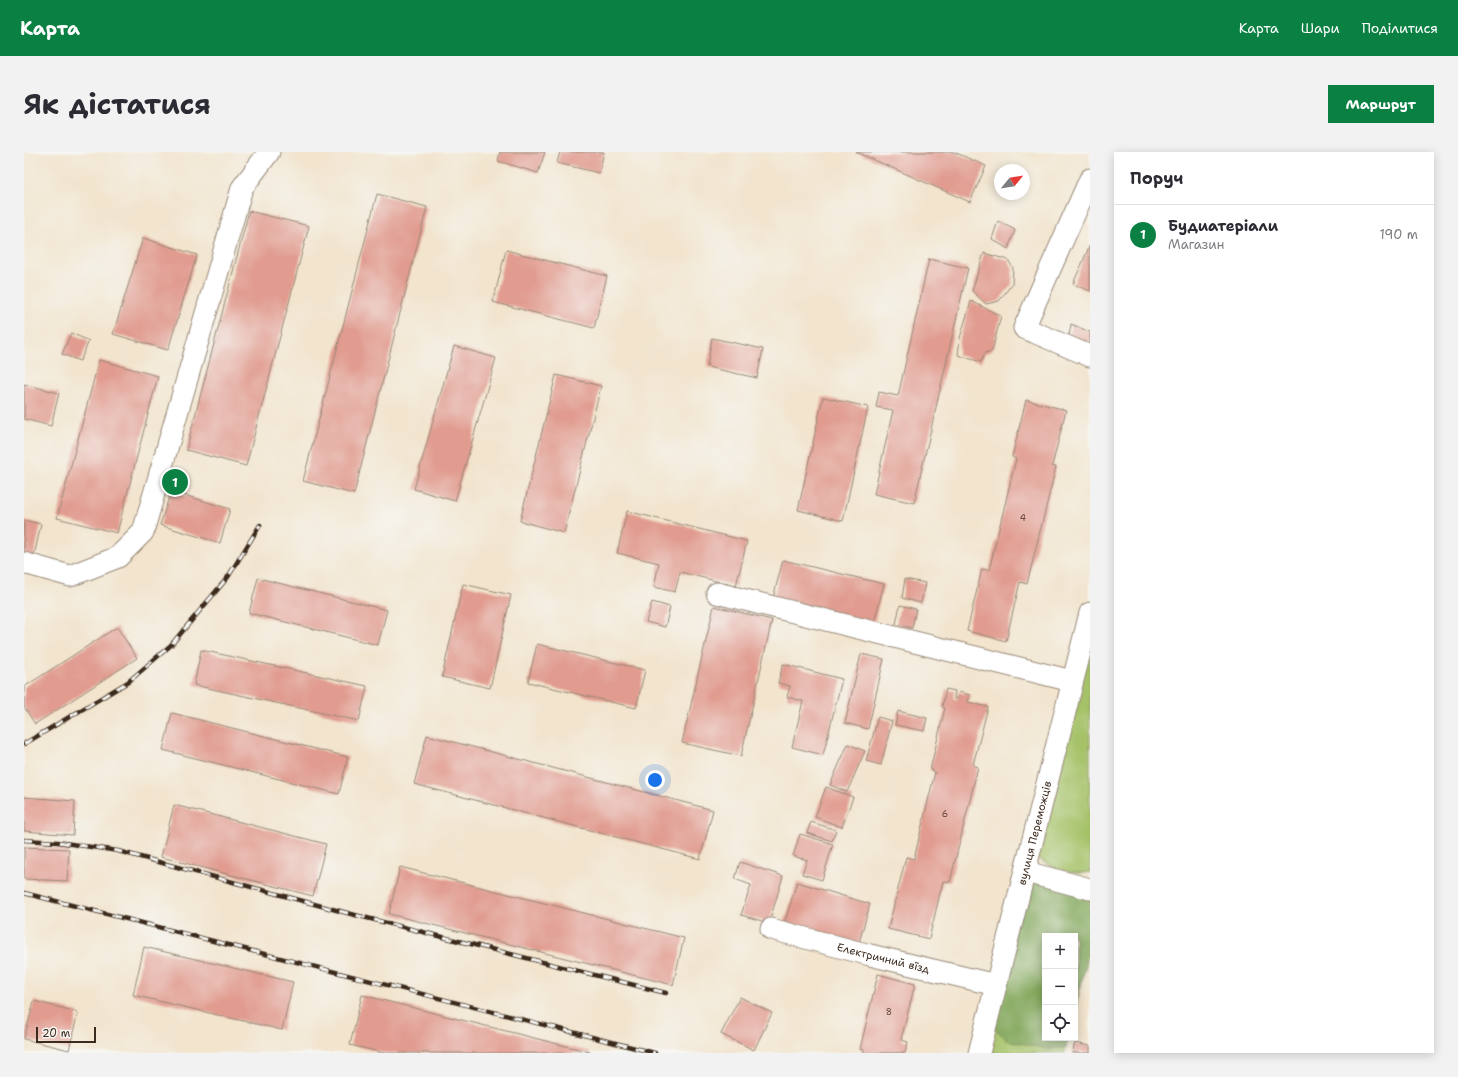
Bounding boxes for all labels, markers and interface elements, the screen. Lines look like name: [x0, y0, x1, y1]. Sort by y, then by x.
text: Карта: [20, 16, 80, 41]
text: Карта: [1239, 19, 1279, 37]
text: Шари: [1301, 19, 1340, 37]
text: Поділитися: [1362, 19, 1438, 37]
text: Як дістатися: [24, 85, 211, 123]
button: Маршрут: [1328, 85, 1434, 123]
north arrow: [994, 164, 1030, 200]
text: Поруч: [1130, 167, 1183, 189]
text: Будиатеріали: [1168, 216, 1278, 236]
text: 1: [1140, 226, 1146, 243]
text: 190 m: [1379, 226, 1418, 243]
text: Магазин: [1168, 236, 1224, 253]
pin: 1: [162, 467, 188, 497]
house number: 4: [1020, 512, 1026, 524]
your location: [645, 770, 665, 790]
street label: вулиця Переможців: [1015, 779, 1055, 887]
house number: 6: [942, 808, 948, 820]
map controls: [1042, 933, 1078, 1041]
button: +: [1042, 933, 1078, 969]
street label: Електричний вїзд: [835, 940, 931, 977]
button: −: [1042, 969, 1078, 1005]
button: locate: [1042, 1005, 1078, 1041]
house number: 8: [886, 1006, 892, 1018]
scale bar: [36, 1025, 96, 1044]
text: 20 m: [42, 1026, 70, 1041]

